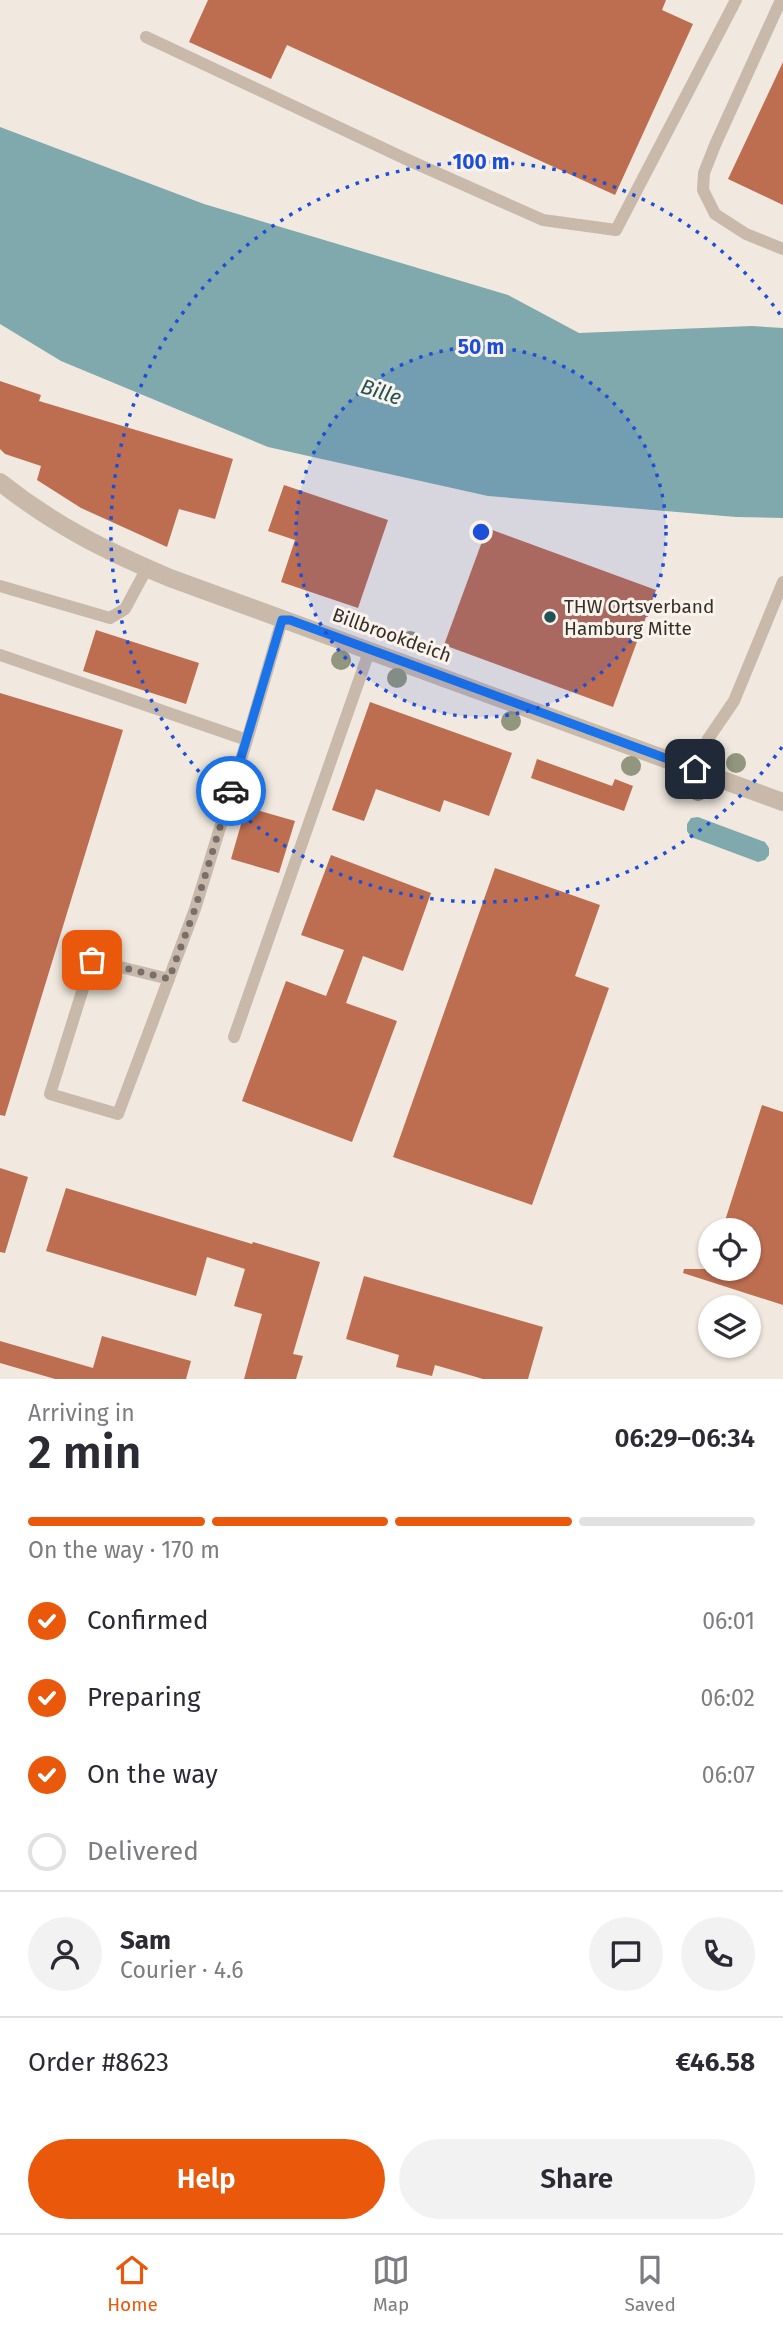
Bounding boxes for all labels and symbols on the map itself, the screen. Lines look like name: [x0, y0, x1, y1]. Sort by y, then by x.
text: 100 m: [452, 149, 510, 175]
text: 50 m: [458, 334, 504, 360]
water label: Bille: [357, 373, 405, 411]
centre of rings: [469, 520, 493, 544]
place label: THW Ortsverband Hamburg Mitte: [564, 595, 714, 640]
street label: Billbrookdeich: [329, 603, 455, 667]
marker: THW Ortsverband Hamburg Mitte: [542, 609, 558, 625]
pin: [665, 739, 725, 799]
courier: [196, 756, 266, 826]
pin: [62, 930, 122, 990]

